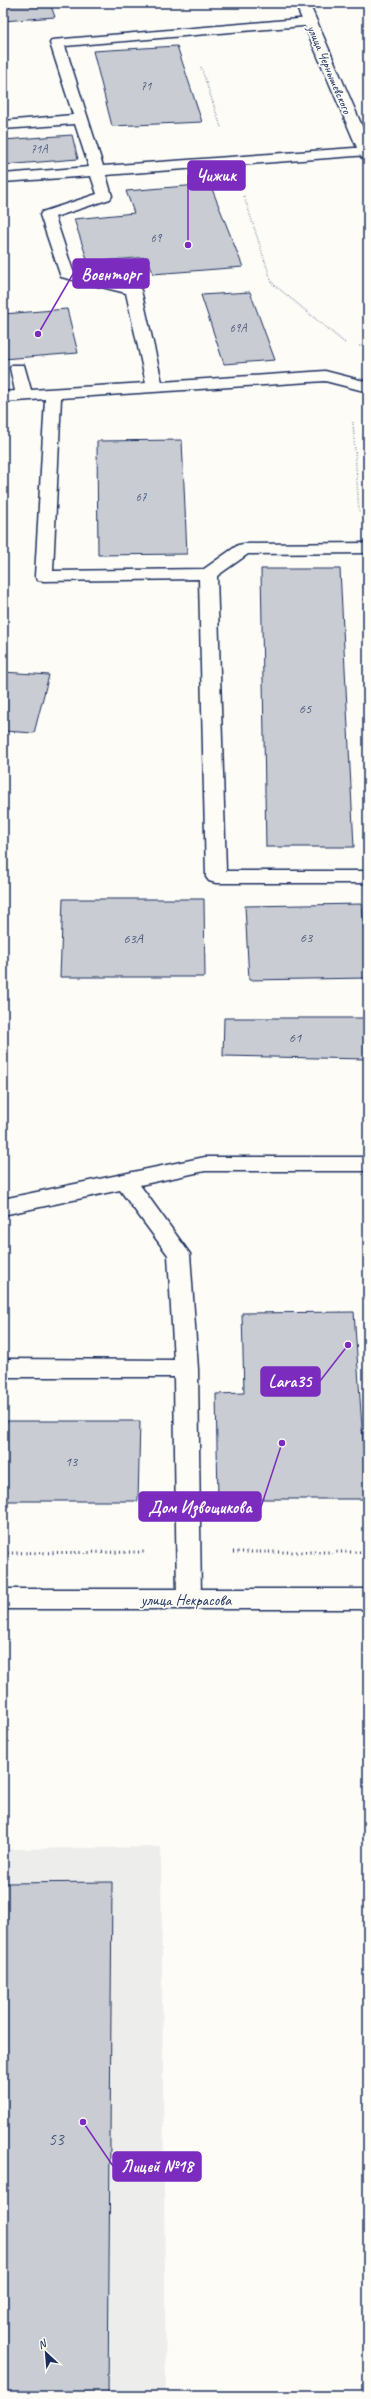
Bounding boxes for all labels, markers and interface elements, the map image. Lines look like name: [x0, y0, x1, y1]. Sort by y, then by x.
street label: улица Чернышевского: [303, 22, 355, 117]
house number: 71: [141, 78, 152, 94]
house number: 71А: [31, 141, 48, 157]
callout: Чижик: [188, 161, 245, 190]
text: Чижик: [196, 165, 237, 186]
house number: 69: [151, 230, 163, 246]
callout: Военторг: [73, 259, 149, 288]
text: Военторг: [81, 264, 144, 285]
house number: 69А: [230, 320, 247, 336]
house number: 67: [136, 489, 147, 505]
house number: 65: [299, 700, 312, 717]
house number: 63: [300, 929, 314, 946]
house number: 63А: [123, 930, 144, 947]
house number: 61: [289, 1029, 302, 1046]
callout: Lara35: [261, 1367, 320, 1396]
text: Lara35: [269, 1371, 313, 1392]
house number: 13: [65, 1453, 79, 1470]
callout: Дом Извощикова: [139, 1492, 261, 1521]
text: Дом Извощикова: [148, 1497, 253, 1519]
street label: улица Некрасова: [140, 1590, 232, 1610]
house number: 53: [48, 2129, 65, 2150]
callout: Лицей №18: [113, 2152, 201, 2181]
text: Лицей №18: [121, 2156, 195, 2177]
north arrow: [26, 2333, 66, 2373]
text: N: [35, 2335, 50, 2352]

